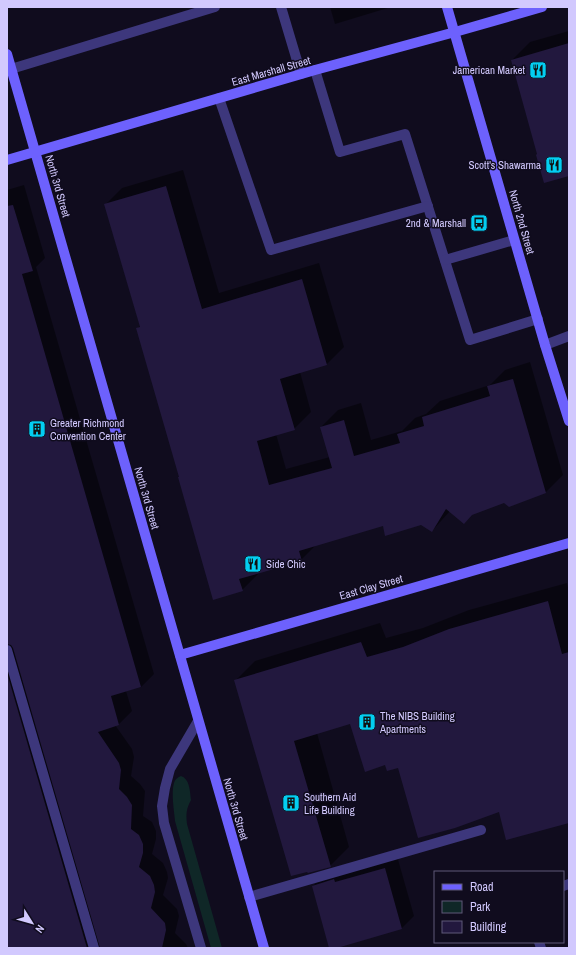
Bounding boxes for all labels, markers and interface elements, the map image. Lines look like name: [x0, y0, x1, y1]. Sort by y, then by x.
street label: East Marshall Street: [230, 53, 312, 89]
restaurant icon: Jamerican Market: [528, 60, 548, 80]
place label: Jamerican Market: [453, 63, 525, 77]
street label: North 3rd Street: [42, 153, 74, 219]
restaurant icon: Scott's Shawarma: [544, 155, 564, 175]
place label: Scott's Shawarma: [469, 158, 541, 172]
street label: North 2nd Street: [506, 188, 538, 256]
bus stop icon: 2nd & Marshall: [469, 213, 489, 233]
place label: 2nd & Marshall: [406, 216, 466, 230]
place label: Greater Richmond Convention Center: [50, 416, 126, 443]
building icon: Greater Richmond Convention Center: [27, 419, 47, 439]
street label: North 3rd Street: [131, 465, 163, 531]
restaurant icon: Side Chic: [243, 554, 263, 574]
place label: Side Chic: [266, 557, 306, 571]
street label: East Clay Street: [338, 571, 405, 603]
place label: The NIBS Building Apartments: [379, 709, 455, 736]
building icon: The NIBS Building Apartments: [357, 712, 377, 732]
street label: North 3rd Street: [220, 776, 252, 842]
place label: Southern Aid Life Building: [304, 790, 356, 817]
building icon: Southern Aid Life Building: [281, 793, 301, 813]
legend: [434, 871, 564, 943]
text: Road: [470, 879, 494, 895]
text: Park: [470, 899, 490, 915]
north arrow: [12, 903, 52, 943]
text: Building: [470, 919, 507, 935]
text: N: [32, 922, 48, 936]

